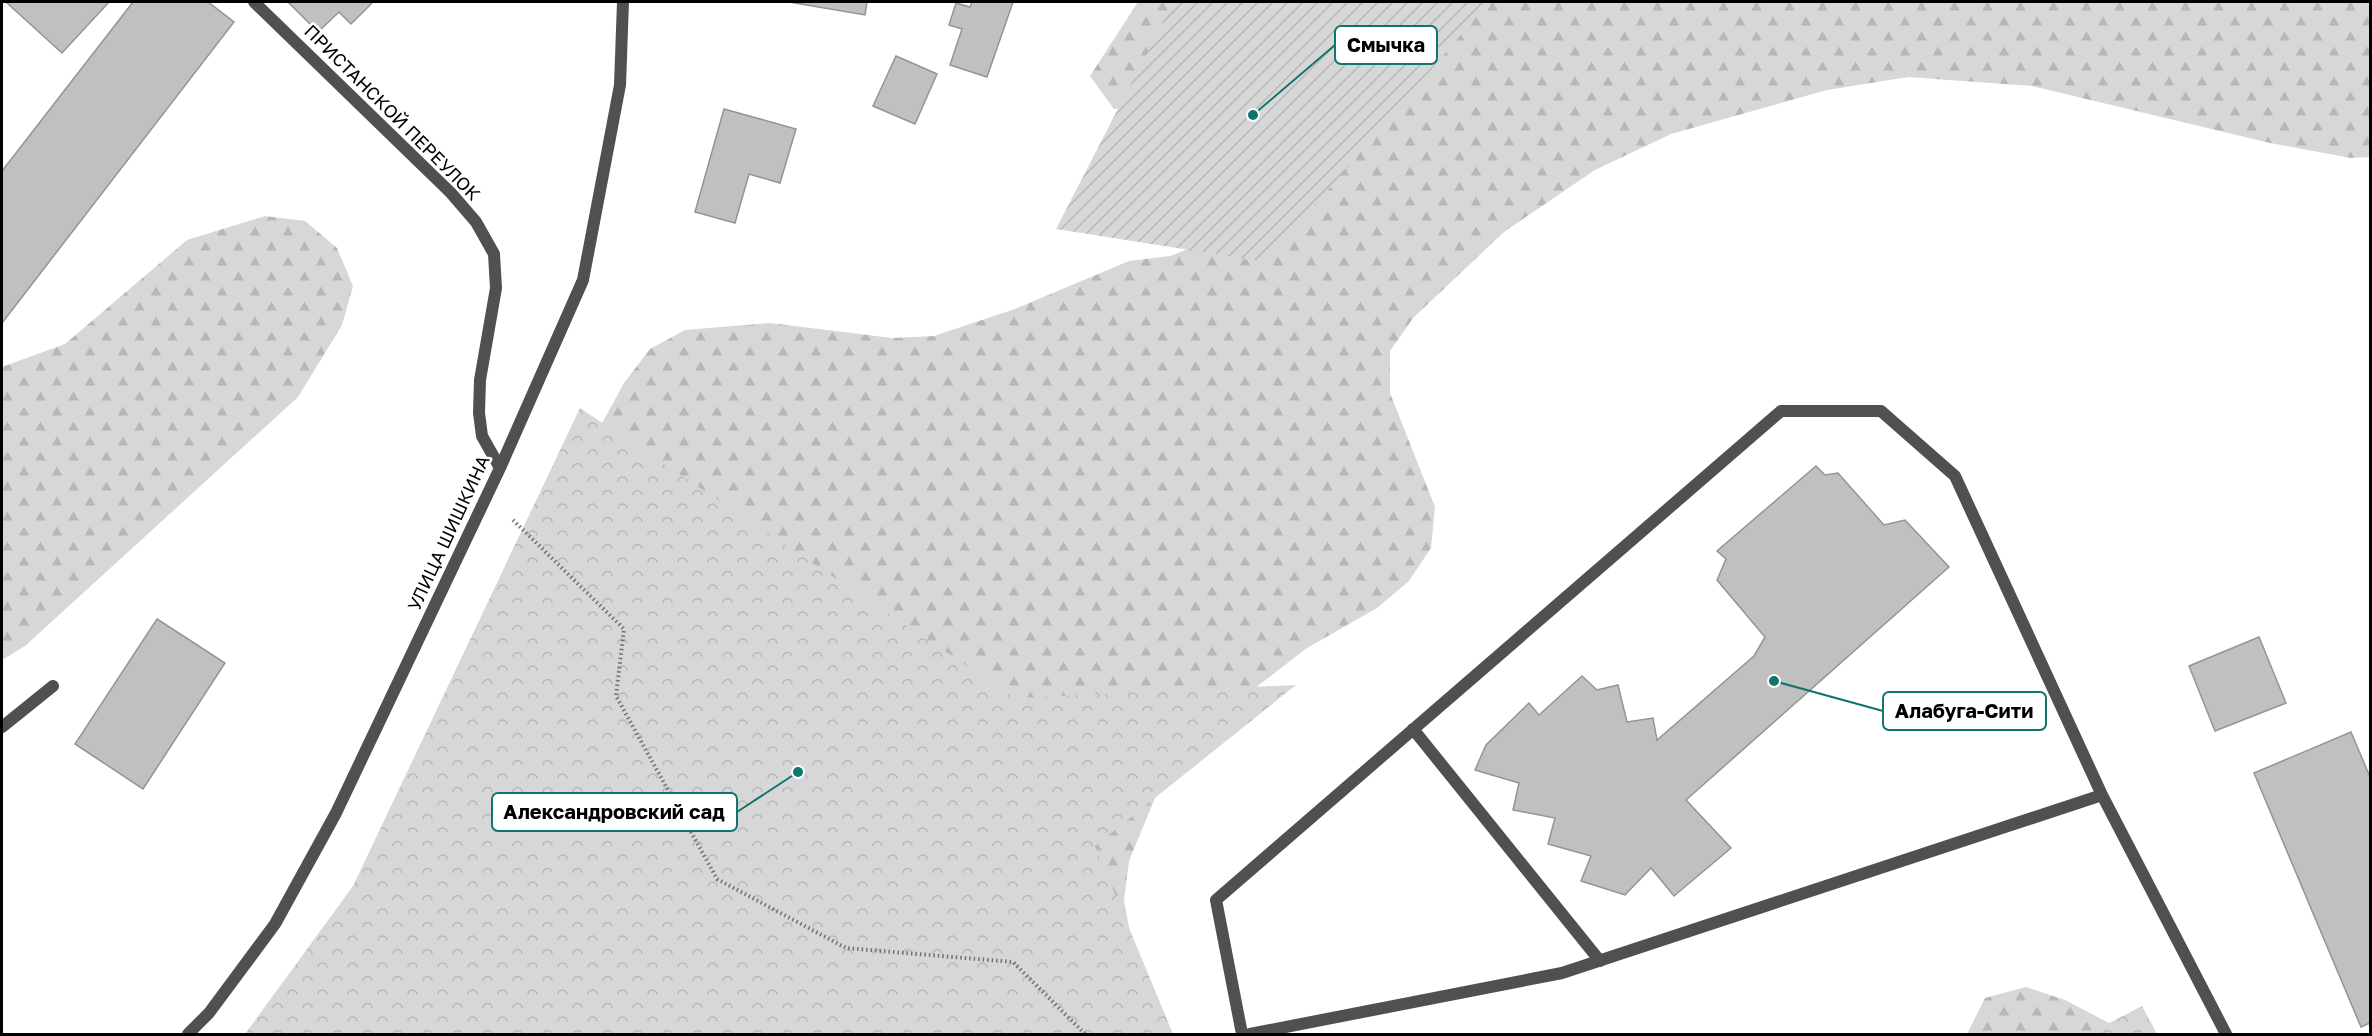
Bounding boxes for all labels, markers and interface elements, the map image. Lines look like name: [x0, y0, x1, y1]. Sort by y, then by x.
street label: ПРИСТАНСКОЙ ПЕРЕУЛОК: [300, 20, 485, 205]
callout: Смычка: [1335, 26, 1437, 64]
text: Смычка: [1347, 32, 1425, 56]
street label: УЛИЦА ШИШКИНА: [402, 451, 494, 614]
callout: Алабуга-Сити: [1883, 692, 2046, 730]
text: Алабуга-Сити: [1895, 698, 2033, 722]
callout: Александровский сад: [492, 793, 737, 831]
text: Александровский сад: [503, 799, 725, 823]

